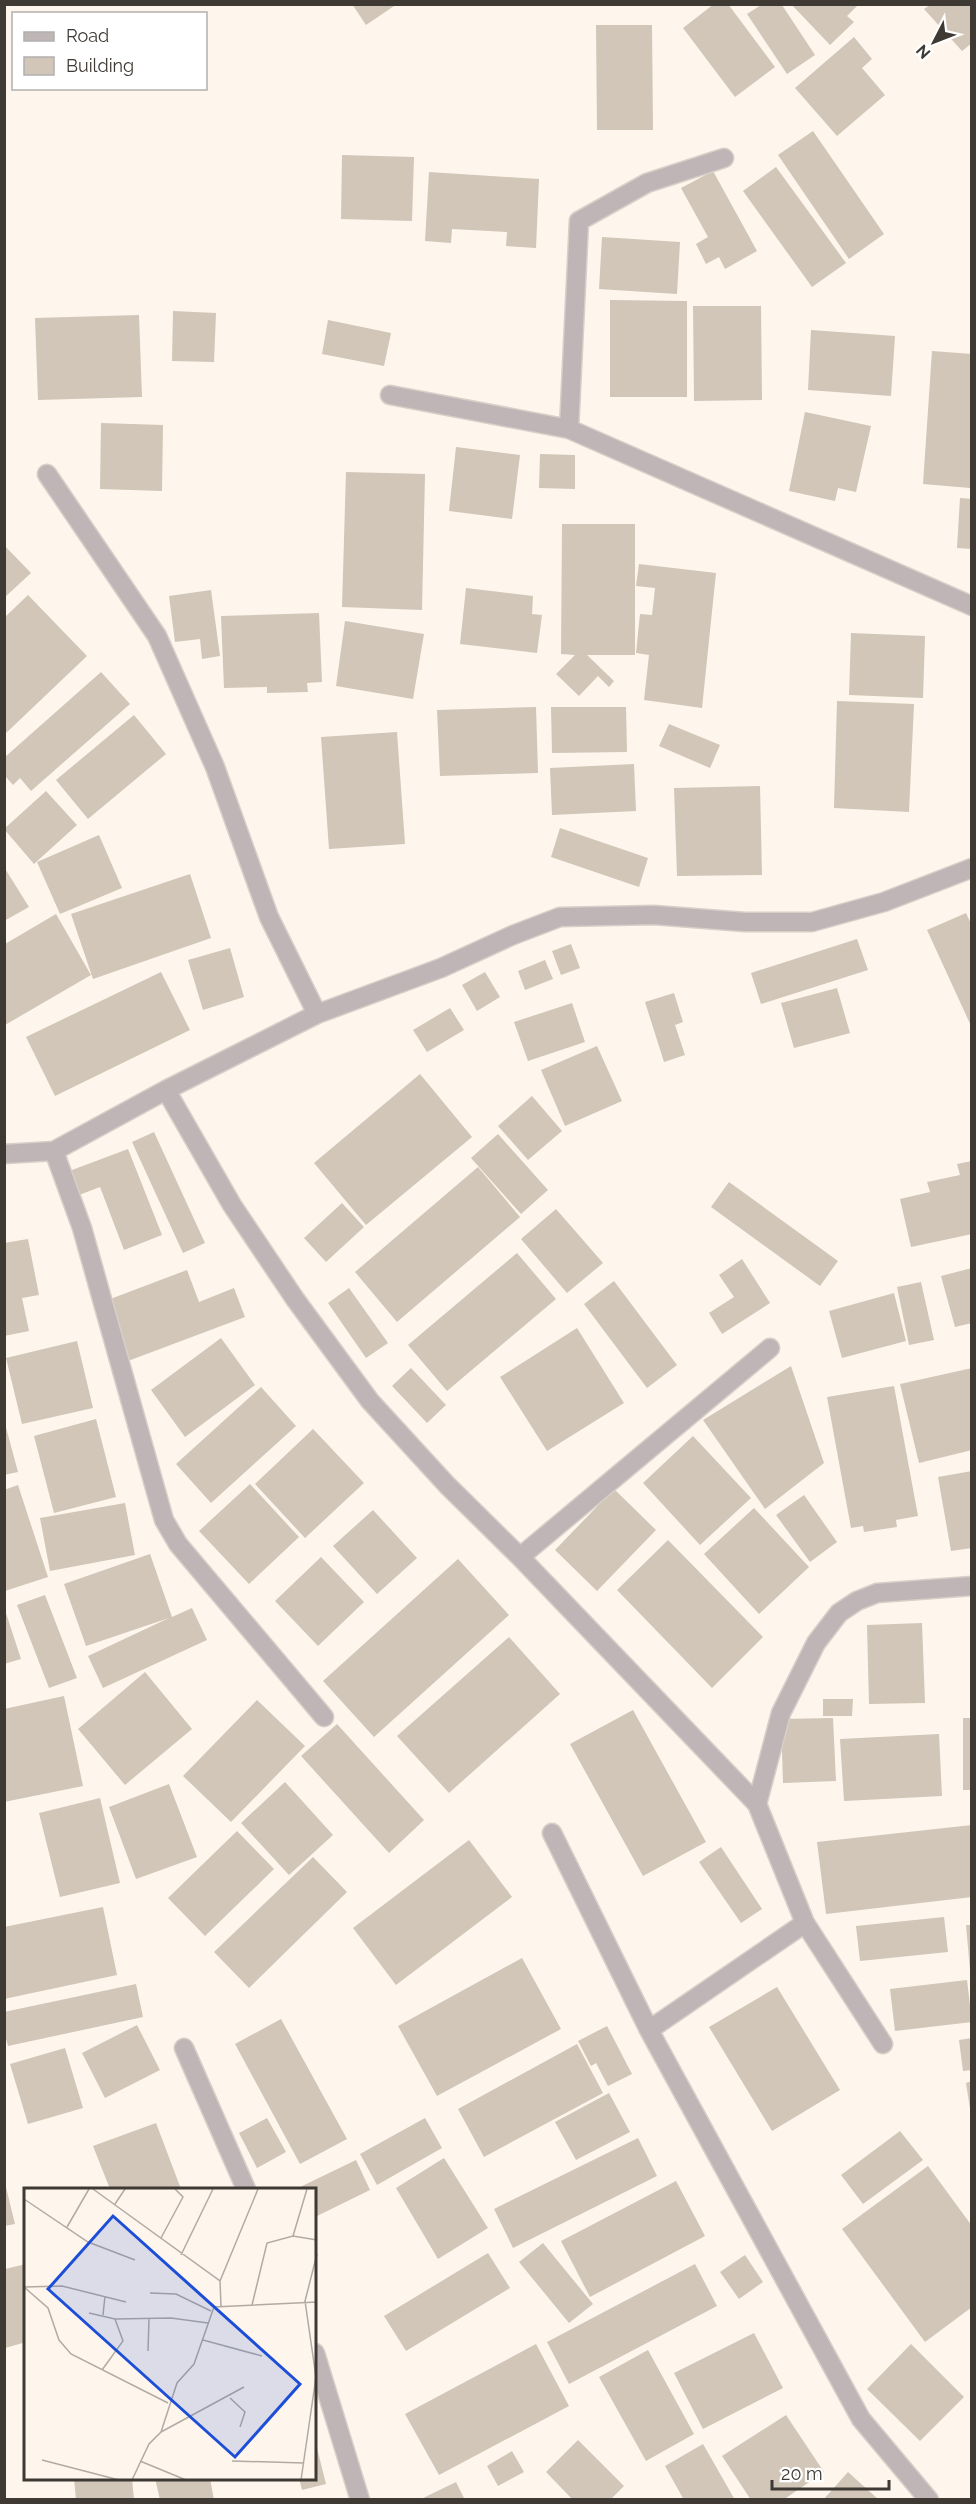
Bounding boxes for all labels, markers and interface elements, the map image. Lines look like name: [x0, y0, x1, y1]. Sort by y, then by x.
legend: [12, 12, 207, 90]
north arrow: [904, 12, 964, 72]
text: Road: [66, 25, 109, 46]
text: N: [912, 41, 934, 63]
text: Building: [66, 55, 134, 76]
inset map: [24, 2188, 316, 2480]
scale bar: [772, 2453, 889, 2491]
text: 20 m: [781, 2463, 823, 2484]

